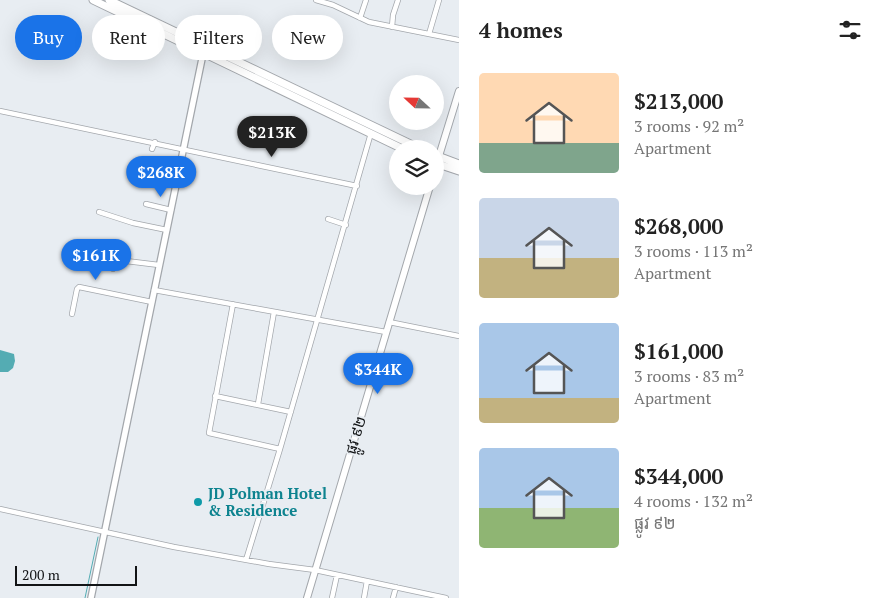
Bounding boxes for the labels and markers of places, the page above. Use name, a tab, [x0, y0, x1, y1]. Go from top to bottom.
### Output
pin: $213K	[237, 116, 307, 158]
pin: $268K	[126, 156, 196, 198]
pin: $161K	[61, 238, 131, 281]
pin: $344K	[343, 352, 413, 395]
place label: JD Polman Hotel & Residence	[208, 483, 327, 520]
marker: JD Polman Hotel & Residence	[192, 496, 204, 508]

